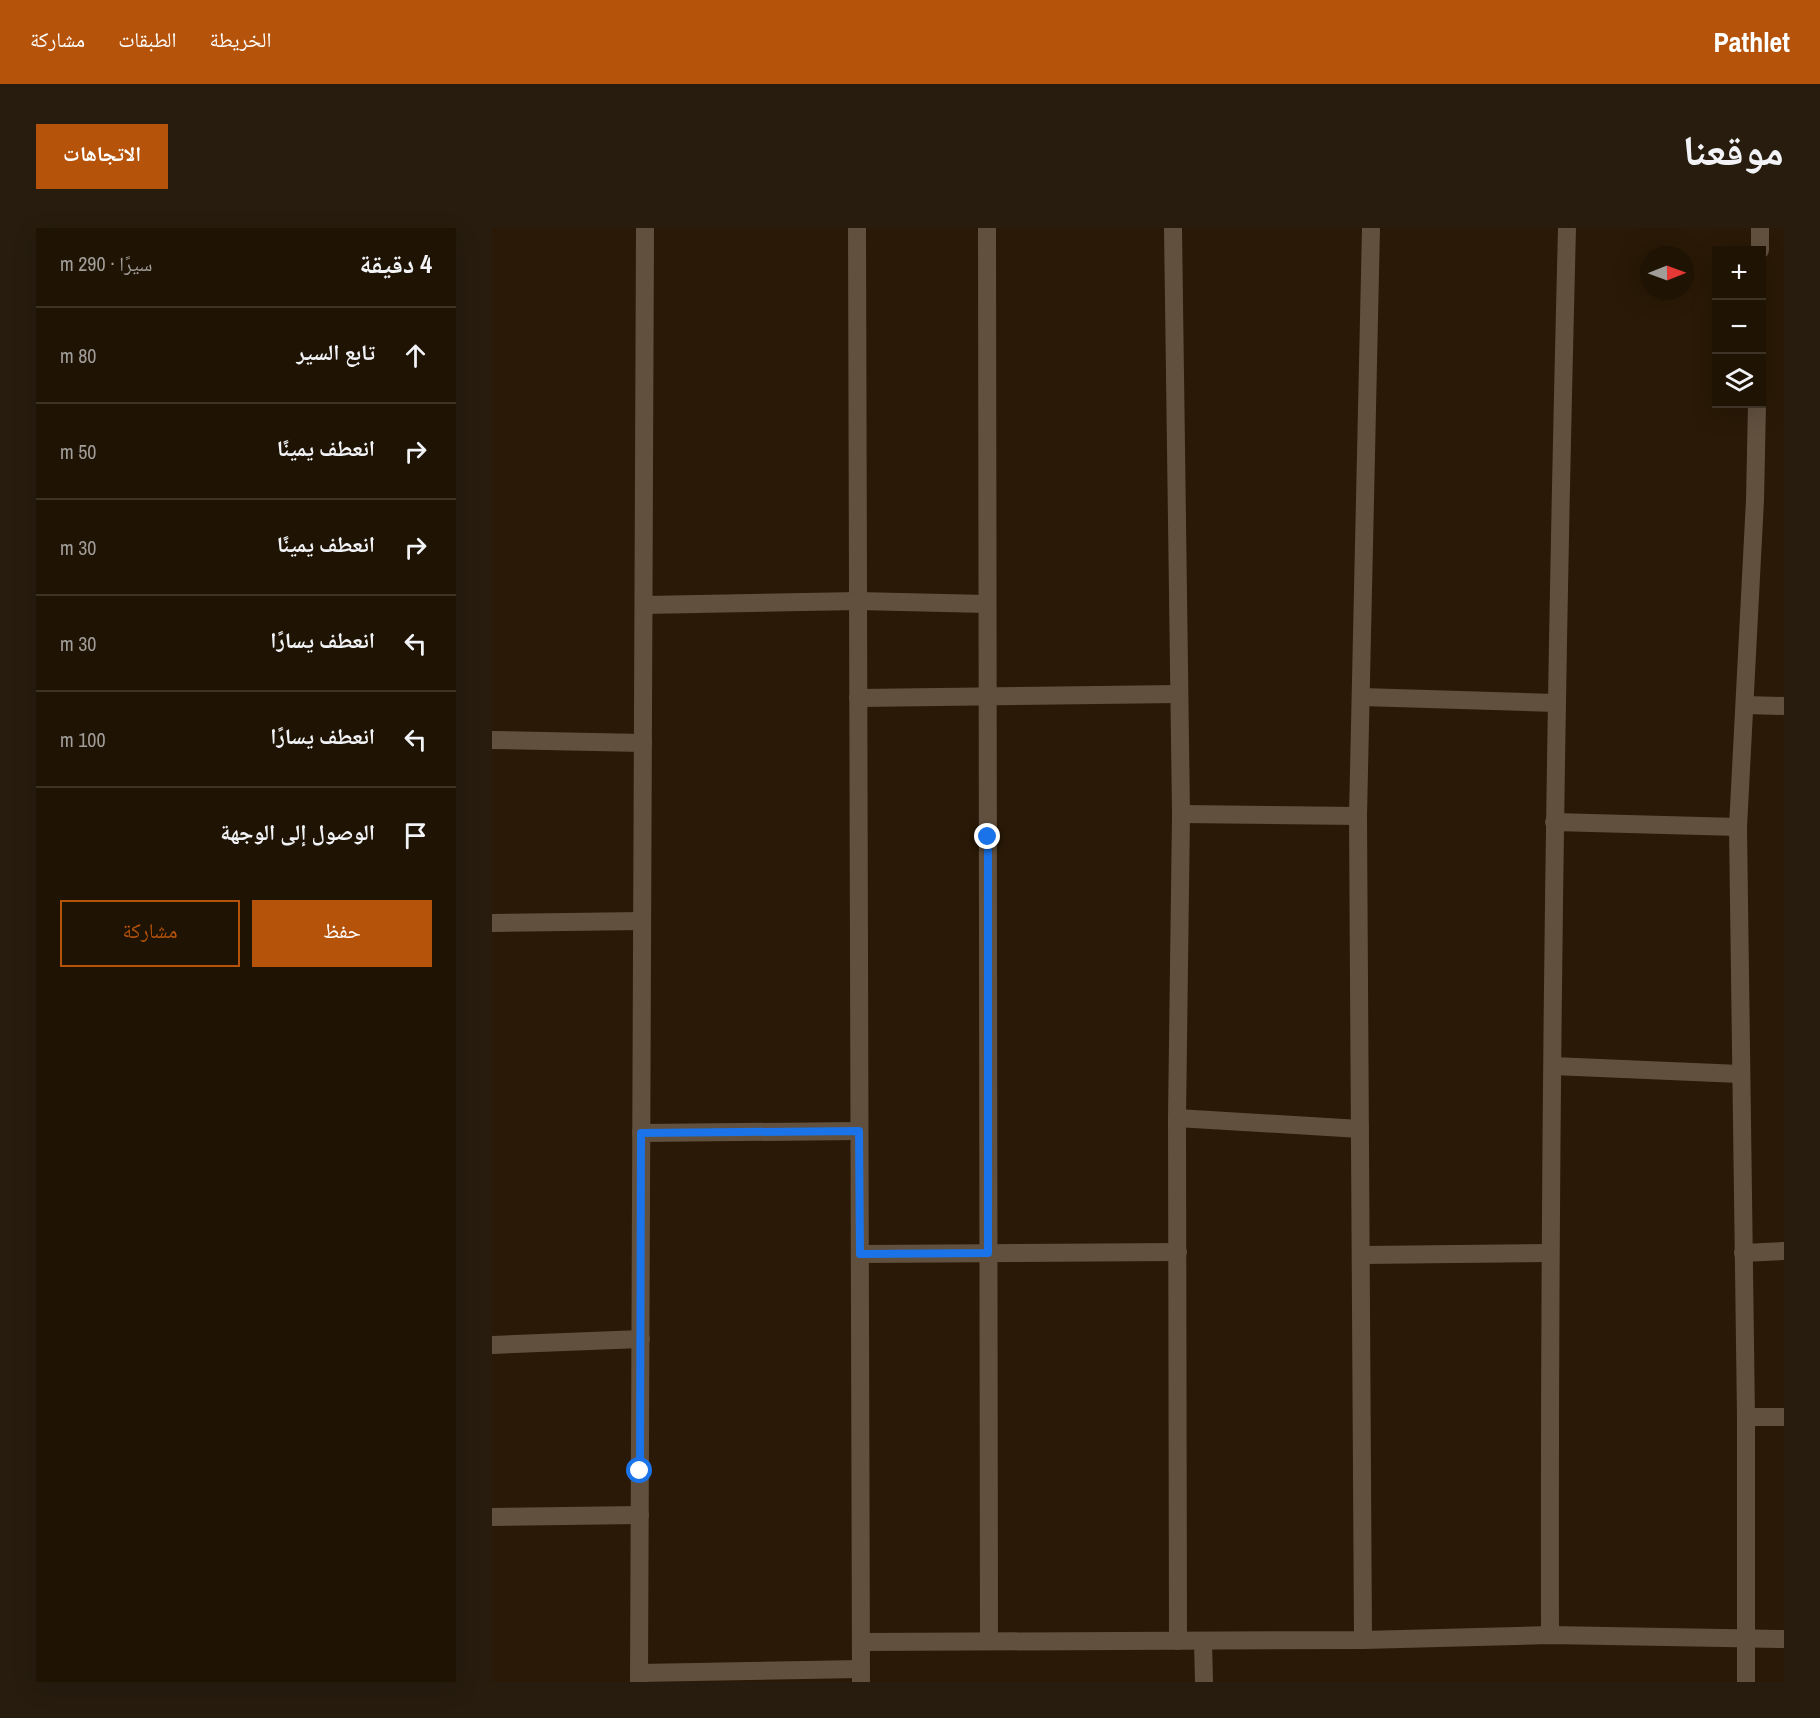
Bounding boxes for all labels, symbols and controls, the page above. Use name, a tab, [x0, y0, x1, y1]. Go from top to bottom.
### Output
text: Pathlet	[1713, 23, 1790, 61]
text: مشاركة	[30, 25, 85, 54]
text: الطبقات	[118, 25, 177, 54]
text: الخريطة	[210, 25, 271, 54]
text: موقعنا	[1683, 122, 1784, 178]
button: الاتجاهات	[36, 124, 168, 189]
text: 4 دقيقة	[360, 246, 432, 281]
north arrow	[1640, 246, 1694, 300]
map controls	[1712, 246, 1766, 408]
button: +	[1712, 246, 1766, 300]
text: سيرًا · 290 m	[60, 250, 153, 277]
button: −	[1712, 300, 1766, 354]
text: تابع السير	[297, 337, 375, 367]
icon: ahead	[399, 339, 432, 372]
text: 80 m	[60, 342, 96, 369]
button: layers	[1712, 354, 1766, 408]
text: انعطف يمينًا	[277, 433, 375, 463]
icon: right	[399, 435, 432, 468]
text: 50 m	[60, 438, 96, 465]
text: انعطف يمينًا	[277, 529, 375, 559]
icon: right	[399, 531, 432, 564]
text: 30 m	[60, 534, 96, 561]
text: انعطف يسارًا	[270, 625, 375, 655]
icon: left	[399, 627, 432, 660]
text: 30 m	[60, 630, 96, 657]
text: انعطف يسارًا	[270, 721, 375, 751]
icon: left	[399, 723, 432, 756]
text: 100 m	[60, 726, 106, 753]
text: الوصول إلى الوجهة	[220, 817, 375, 847]
icon: arrive	[399, 819, 432, 852]
route end	[974, 823, 1000, 849]
button: مشاركة	[60, 900, 240, 967]
button: حفظ	[252, 900, 432, 967]
route start	[626, 1457, 652, 1483]

